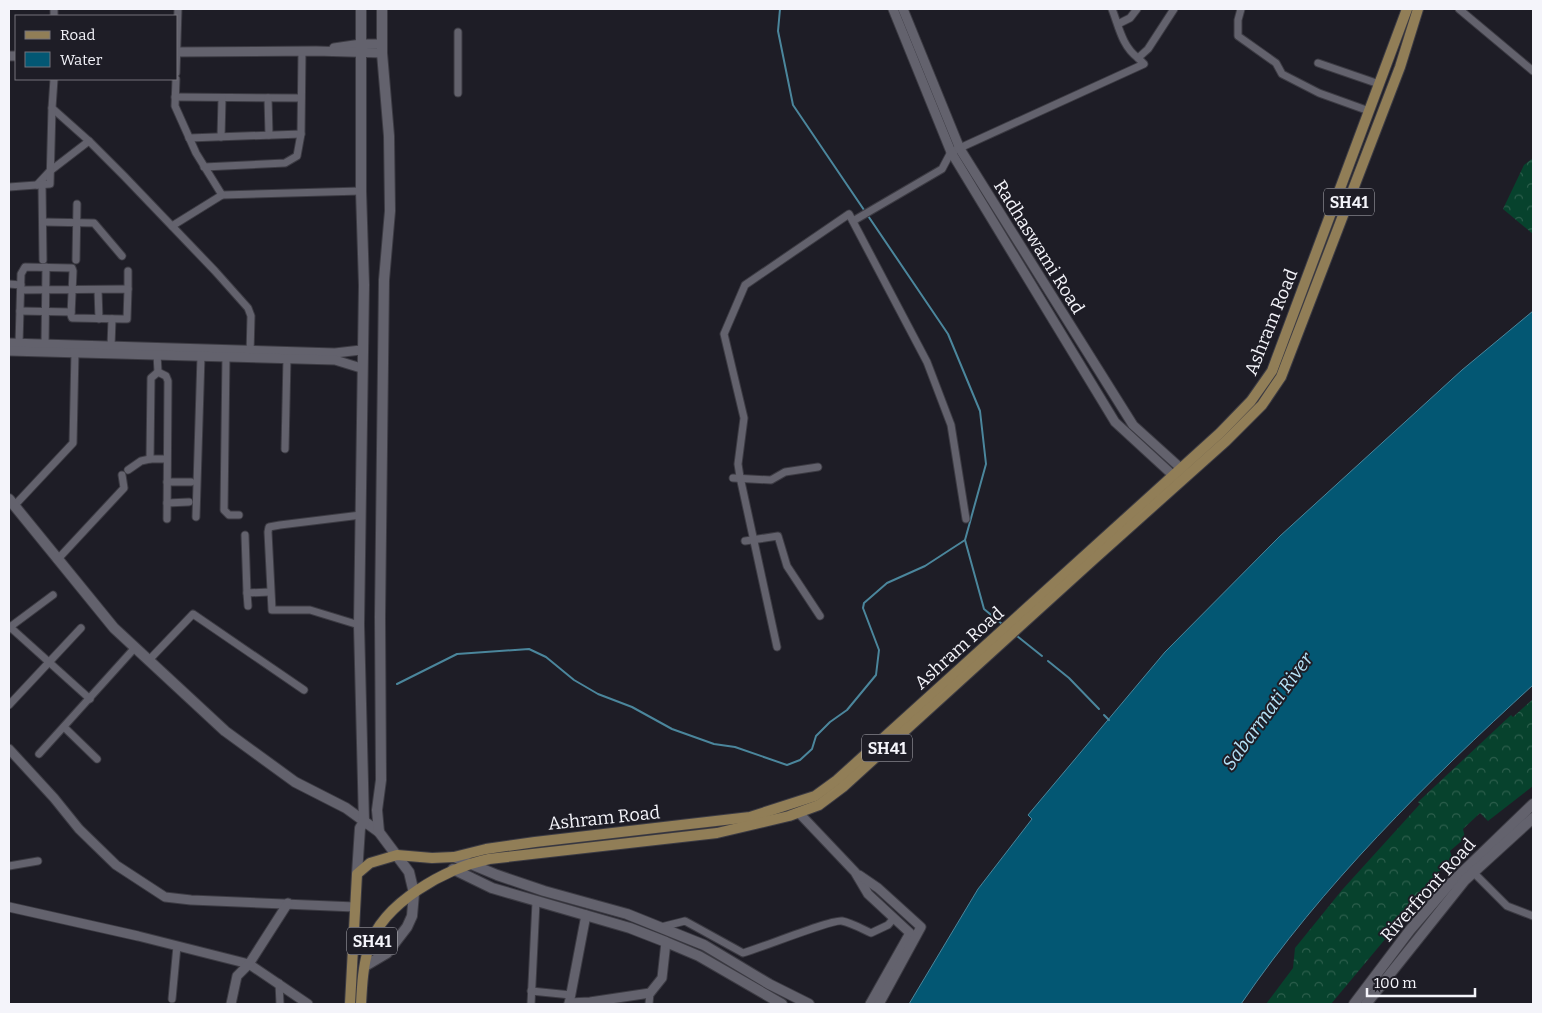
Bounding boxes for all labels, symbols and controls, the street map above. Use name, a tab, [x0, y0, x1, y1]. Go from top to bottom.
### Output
legend	[15, 15, 178, 80]
text: Road	[60, 26, 95, 44]
text: Water	[60, 51, 103, 69]
street label: Radhaswami Road	[989, 176, 1089, 318]
road number: SH41	[1324, 188, 1374, 216]
street label: Ashram Road	[1240, 265, 1302, 378]
street label: Ashram Road	[910, 602, 1008, 694]
water label: Sabarmati River	[1217, 647, 1318, 775]
road number: SH41	[862, 734, 912, 761]
street label: Ashram Road	[547, 801, 661, 835]
street label: Riverfront Road	[1376, 834, 1480, 946]
road number: SH41	[347, 928, 397, 954]
scale bar	[1367, 966, 1474, 998]
text: 100 m	[1374, 974, 1417, 992]

